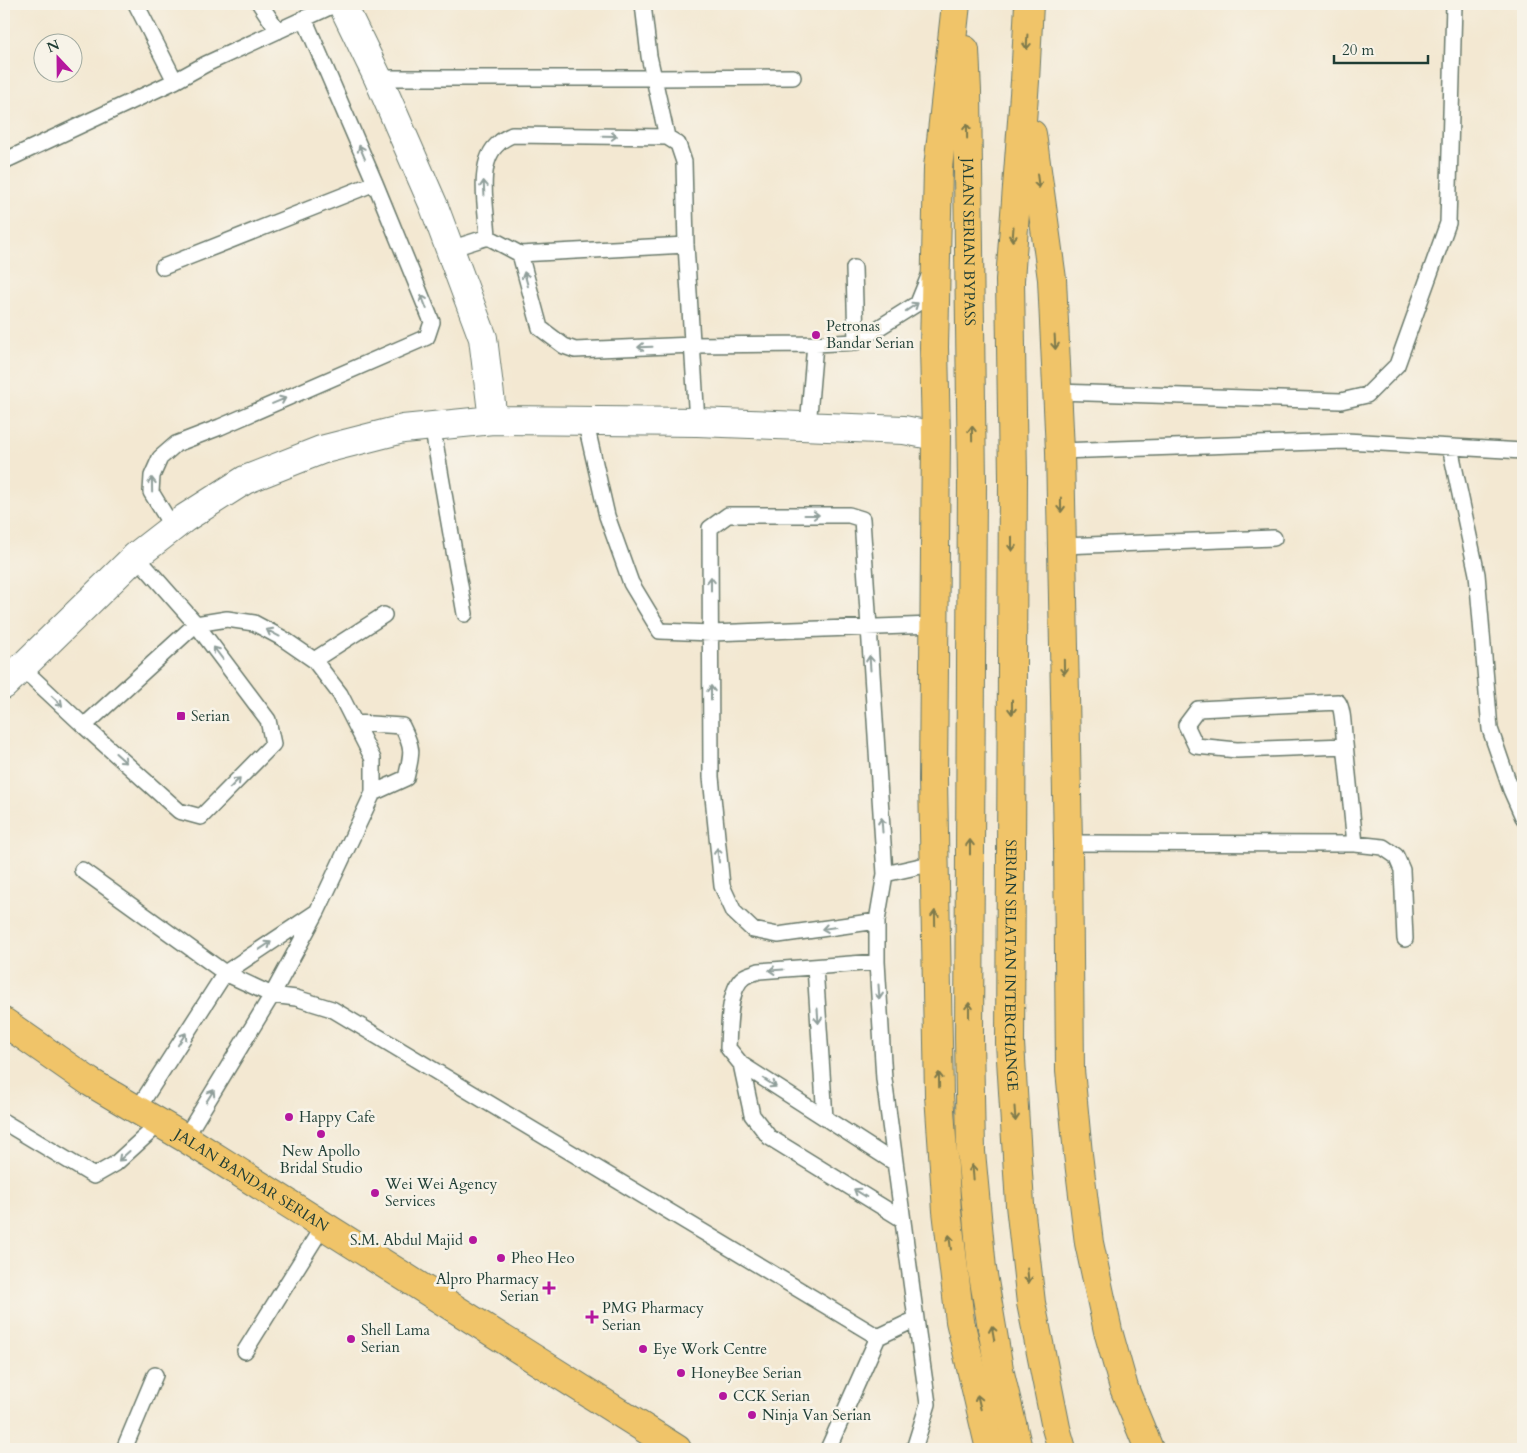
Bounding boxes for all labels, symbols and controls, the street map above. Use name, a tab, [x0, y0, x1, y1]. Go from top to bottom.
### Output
north arrow	[32, 32, 82, 82]
scale bar	[1334, 32, 1428, 64]
one-way arrow	[1022, 34, 1031, 50]
text: N	[44, 35, 63, 57]
text: 20 m	[1342, 40, 1374, 60]
one-way arrow	[962, 123, 972, 139]
one-way arrow	[602, 131, 618, 141]
one-way arrow	[356, 145, 366, 160]
street label: JALAN SERIAN BYPASS	[958, 156, 980, 326]
one-way arrow	[1034, 173, 1044, 189]
one-way arrow	[480, 180, 489, 196]
one-way arrow	[1008, 226, 1018, 242]
one-way arrow	[521, 271, 531, 287]
one-way arrow	[419, 295, 428, 310]
one-way arrow	[905, 302, 919, 312]
place label: Petronas Bandar Serian	[826, 316, 915, 353]
marker: Petronas Bandar Serian	[810, 329, 822, 341]
one-way arrow	[1050, 334, 1059, 350]
one-way arrow	[637, 343, 653, 352]
one-way arrow	[271, 396, 286, 406]
one-way arrow	[967, 425, 976, 441]
one-way arrow	[147, 478, 157, 494]
one-way arrow	[1056, 497, 1065, 513]
one-way arrow	[804, 510, 820, 520]
one-way arrow	[1008, 536, 1017, 552]
one-way arrow	[706, 576, 716, 592]
one-way arrow	[266, 628, 281, 638]
one-way arrow	[212, 647, 223, 660]
one-way arrow	[866, 655, 875, 671]
one-way arrow	[1059, 659, 1069, 675]
one-way arrow	[706, 685, 716, 702]
one-way arrow	[51, 695, 64, 707]
one-way arrow	[1007, 698, 1017, 715]
place label: Serian	[191, 706, 230, 726]
marker: Serian	[175, 710, 187, 722]
one-way arrow	[114, 752, 127, 764]
one-way arrow	[229, 776, 241, 789]
one-way arrow	[877, 817, 886, 833]
street label: SERIAN SELATAN INTERCHANGE	[1000, 839, 1023, 1092]
one-way arrow	[965, 840, 975, 856]
one-way arrow	[713, 847, 723, 863]
one-way arrow	[930, 910, 940, 926]
one-way arrow	[821, 923, 837, 933]
one-way arrow	[258, 941, 272, 951]
one-way arrow	[768, 965, 784, 975]
one-way arrow	[874, 983, 883, 999]
one-way arrow	[965, 1002, 974, 1018]
one-way arrow	[814, 1007, 823, 1023]
one-way arrow	[177, 1033, 187, 1047]
one-way arrow	[934, 1072, 944, 1088]
one-way arrow	[763, 1077, 777, 1088]
one-way arrow	[206, 1090, 216, 1104]
one-way arrow	[1010, 1106, 1019, 1122]
place label: Happy Cafe	[299, 1107, 375, 1127]
marker: Happy Cafe	[283, 1111, 295, 1123]
street label: JALAN BANDAR SERIAN	[169, 1123, 333, 1237]
marker: New Apollo Bridal Studio	[315, 1128, 327, 1140]
place label: New Apollo Bridal Studio	[280, 1141, 363, 1178]
one-way arrow	[117, 1150, 130, 1162]
one-way arrow	[968, 1164, 978, 1180]
place label: Wei Wei Agency Services	[384, 1174, 498, 1211]
marker: Wei Wei Agency Services	[369, 1187, 381, 1199]
one-way arrow	[854, 1188, 868, 1198]
place label: S.M. Abdul Majid	[350, 1230, 463, 1250]
marker: S.M. Abdul Majid	[467, 1234, 479, 1246]
one-way arrow	[945, 1234, 955, 1250]
place label: Pheo Heo	[511, 1248, 575, 1268]
marker: Pheo Heo	[495, 1252, 507, 1264]
one-way arrow	[1023, 1268, 1033, 1284]
place label: Alpro Pharmacy Serian	[436, 1269, 539, 1306]
marker: Alpro Pharmacy Serian	[543, 1282, 555, 1294]
place label: PMG Pharmacy Serian	[602, 1298, 704, 1335]
marker: PMG Pharmacy Serian	[586, 1311, 598, 1323]
place label: Shell Lama Serian	[361, 1320, 430, 1357]
one-way arrow	[988, 1326, 998, 1342]
marker: Shell Lama Serian	[345, 1333, 357, 1345]
place label: Eye Work Centre	[653, 1339, 767, 1359]
marker: Eye Work Centre	[637, 1343, 649, 1355]
place label: HoneyBee Serian	[691, 1363, 802, 1383]
marker: HoneyBee Serian	[675, 1367, 687, 1379]
place label: CCK Serian	[733, 1386, 811, 1406]
marker: CCK Serian	[717, 1390, 729, 1402]
one-way arrow	[974, 1394, 983, 1410]
place label: Ninja Van Serian	[762, 1405, 872, 1425]
marker: Ninja Van Serian	[746, 1409, 758, 1421]

